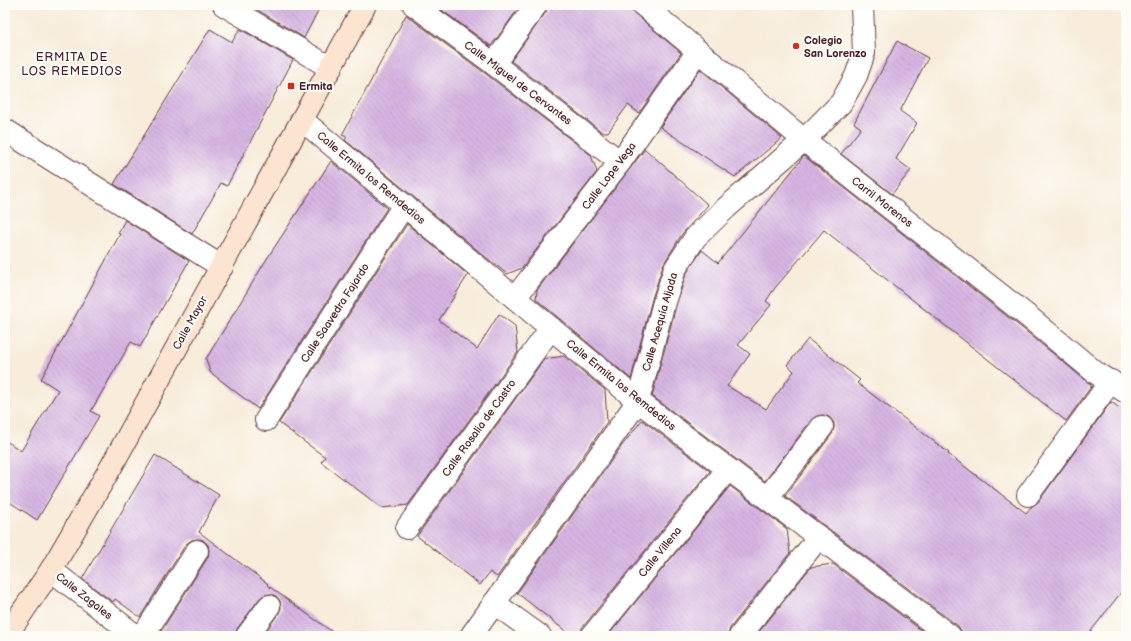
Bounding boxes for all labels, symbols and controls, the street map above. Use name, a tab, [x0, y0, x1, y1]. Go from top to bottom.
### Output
place label: Colegio San Lorenzo	[804, 34, 867, 60]
street label: Calle Miguel de Cervantes	[462, 38, 575, 128]
marker: Colegio San Lorenzo	[791, 41, 801, 51]
district label: ERMITA DE LOS REMEDIOS	[21, 50, 123, 79]
place label: Ermita	[299, 80, 332, 93]
marker: Ermita	[286, 81, 296, 91]
street label: Calle Ermita los Remdedios	[314, 129, 428, 227]
street label: Calle Lope Vega	[579, 140, 639, 212]
street label: Carril Morenos	[849, 174, 916, 230]
street label: Calle Saavedra Fajardo	[298, 261, 372, 365]
street label: Calle Acequía Aljada	[640, 271, 680, 373]
street label: Calle Mayor	[170, 293, 210, 352]
street label: Calle Ermita los Remdedios	[564, 337, 679, 434]
street label: Calle Rosalia de Castro	[439, 377, 519, 479]
street label: Calle Villena	[636, 524, 684, 580]
street label: Calle Zagales	[53, 570, 115, 622]

